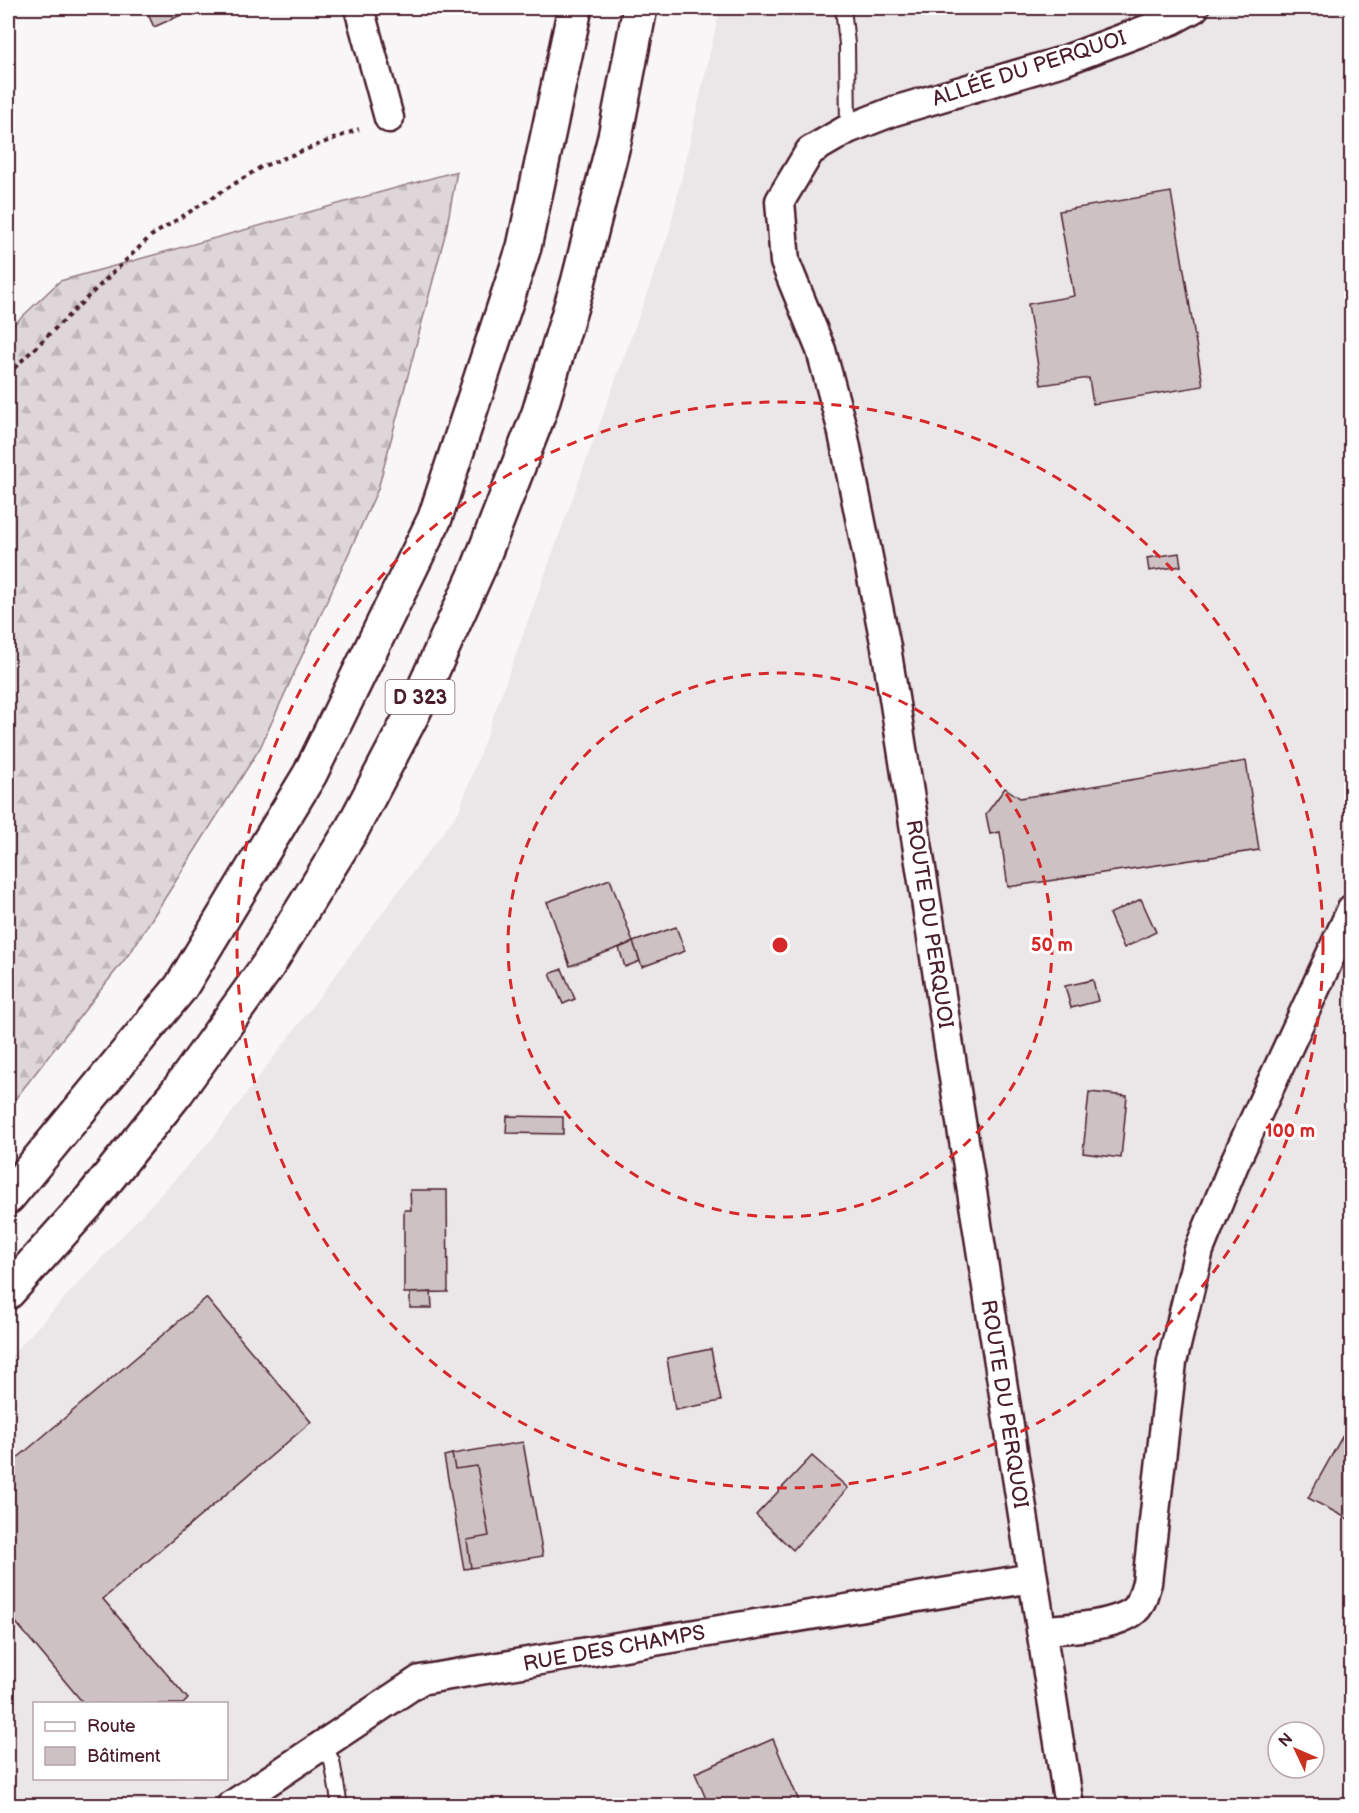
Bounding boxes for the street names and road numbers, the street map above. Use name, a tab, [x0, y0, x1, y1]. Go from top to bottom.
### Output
street label: ALLÉE DU PERQUOI	[929, 25, 1129, 112]
road number: D 323	[386, 680, 454, 714]
street label: ROUTE DU PERQUOI	[901, 818, 958, 1030]
street label: ROUTE DU PERQUOI	[976, 1298, 1033, 1510]
street label: RUE DES CHAMPS	[521, 1620, 707, 1677]

